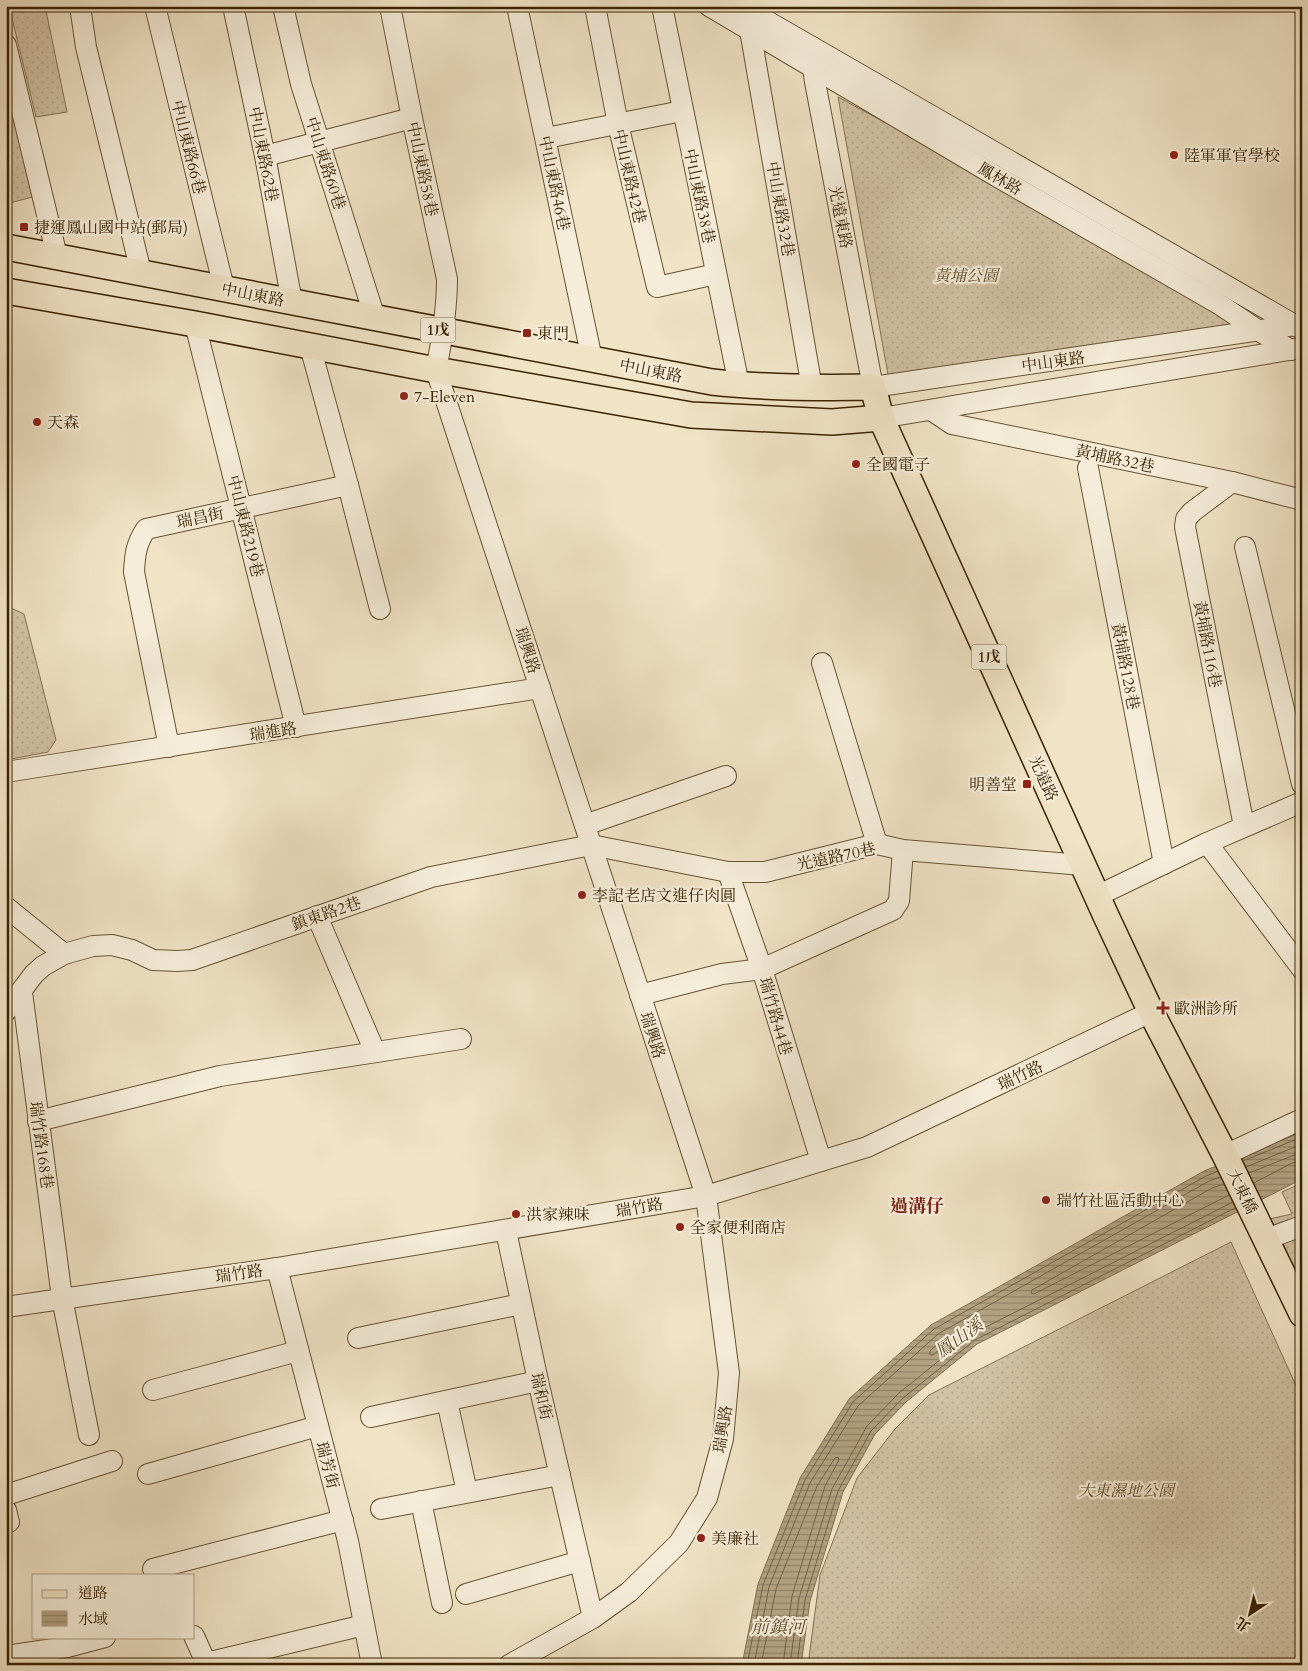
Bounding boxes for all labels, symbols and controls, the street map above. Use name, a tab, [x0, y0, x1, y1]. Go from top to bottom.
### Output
street label: 中山東路66巷	[166, 98, 210, 197]
street label: 中山東路62巷	[243, 105, 283, 204]
street label: 中山東路60巷	[300, 114, 350, 213]
street label: 中山東路58巷	[401, 120, 443, 219]
street label: 中山東路42巷	[607, 127, 651, 226]
street label: 中山東路46巷	[533, 134, 575, 233]
place label: 陸軍軍官學校	[1184, 145, 1280, 167]
street label: 中山東路38巷	[678, 147, 720, 246]
marker: 陸軍軍官學校	[1168, 149, 1180, 161]
street label: 鳳林路	[973, 157, 1026, 200]
street label: 中山東路32巷	[761, 160, 799, 259]
street label: 光遠東路	[823, 184, 857, 251]
place label: 捷運鳳山國中站(郵局)	[34, 217, 188, 239]
marker: 捷運鳳山國中站(郵局)	[18, 221, 30, 233]
park label: 黃埔公園	[934, 265, 1001, 287]
street label: 中山東路	[219, 278, 286, 312]
road number: 1戊	[420, 318, 456, 342]
place label: 東門	[537, 323, 569, 345]
marker: 東門	[521, 327, 533, 339]
street label: 中山東路	[1020, 347, 1086, 377]
street label: 中山東路	[617, 354, 684, 388]
place label: 7-Eleven	[414, 386, 475, 408]
marker: 7-Eleven	[398, 390, 410, 402]
place label: 天森	[47, 412, 79, 434]
marker: 天森	[31, 416, 43, 428]
street label: 黃埔路32巷	[1073, 440, 1156, 478]
place label: 全國電子	[866, 454, 930, 476]
marker: 全國電子	[850, 458, 862, 470]
street label: 中山東路219巷	[222, 473, 268, 580]
street label: 瑞昌街	[174, 502, 226, 534]
street label: 黃埔路116巷	[1188, 599, 1226, 690]
street label: 黃埔路128巷	[1106, 621, 1144, 712]
street label: 瑞興路	[509, 624, 545, 677]
road number: 1戊	[972, 644, 1006, 670]
street label: 瑞進路	[248, 717, 299, 747]
street label: 光遠路	[1023, 752, 1063, 805]
place label: 明善堂	[969, 774, 1017, 796]
marker: 明善堂	[1021, 778, 1033, 790]
street label: 光遠路70巷	[795, 838, 878, 876]
place label: 李記老店文進仔肉圓	[592, 885, 736, 907]
marker: 李記老店文進仔肉圓	[576, 889, 588, 901]
street label: 鎮東路2巷	[289, 892, 364, 936]
street label: 瑞竹路44巷	[753, 975, 797, 1058]
place label: 歐洲診所	[1174, 998, 1238, 1020]
marker: 歐洲診所	[1156, 1001, 1170, 1015]
street label: 瑞興路	[634, 1009, 670, 1062]
street label: 瑞竹路	[994, 1056, 1047, 1096]
street label: 瑞竹路168巷	[24, 1100, 58, 1191]
street label: 大東橋	[1222, 1165, 1263, 1218]
place label: 瑞竹社區活動中心	[1056, 1190, 1184, 1212]
street label: 瑞竹路	[614, 1193, 665, 1223]
district label: 過溝仔	[890, 1194, 944, 1219]
marker: 瑞竹社區活動中心	[1040, 1194, 1052, 1206]
place label: 洪家辣味	[526, 1204, 590, 1226]
marker: 洪家辣味	[510, 1208, 522, 1220]
place label: 全家便利商店	[690, 1217, 786, 1239]
marker: 全家便利商店	[674, 1221, 686, 1233]
street label: 瑞竹路	[214, 1260, 264, 1288]
water label: 鳳山溪	[930, 1311, 990, 1364]
street label: 瑞和街	[525, 1370, 557, 1422]
street label: 瑞興路	[708, 1404, 738, 1455]
street label: 瑞芳街	[310, 1439, 344, 1491]
park label: 大東濕地公園	[1078, 1480, 1177, 1502]
place label: 美廉社	[711, 1528, 759, 1550]
marker: 美廉社	[695, 1532, 707, 1544]
legend	[32, 1574, 195, 1638]
text: 道路	[78, 1583, 108, 1603]
north arrow	[1226, 1588, 1276, 1638]
text: 水域	[78, 1609, 108, 1629]
text: 北	[1232, 1612, 1254, 1636]
water label: 前鎮河	[751, 1615, 808, 1640]

